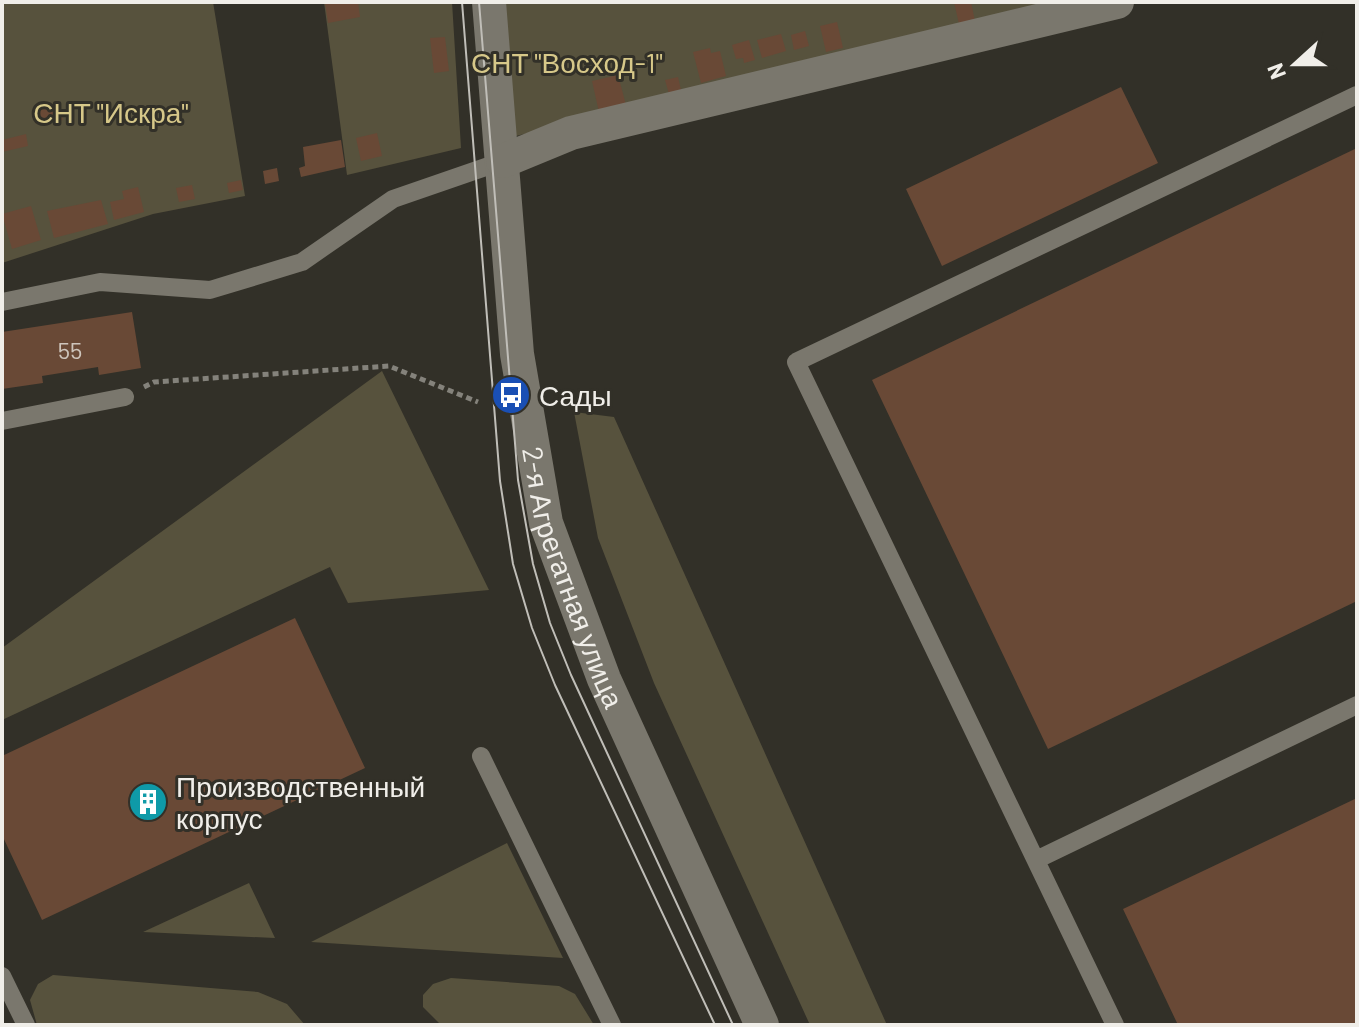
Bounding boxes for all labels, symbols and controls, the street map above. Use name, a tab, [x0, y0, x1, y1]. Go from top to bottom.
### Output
north arrow	[1255, 24, 1335, 104]
park label: СНТ "Восход-1"	[471, 45, 663, 79]
text: N	[1261, 60, 1290, 83]
park label: СНТ "Искра"	[33, 95, 189, 129]
house number: 55	[58, 335, 82, 364]
bus stop icon: Сады	[490, 374, 532, 416]
place label: Сады	[539, 378, 612, 412]
street label: 2-я Агрегатная улица	[516, 444, 632, 713]
place label: Производственный корпус	[176, 769, 425, 835]
building icon: Производственный корпус	[127, 781, 169, 823]

